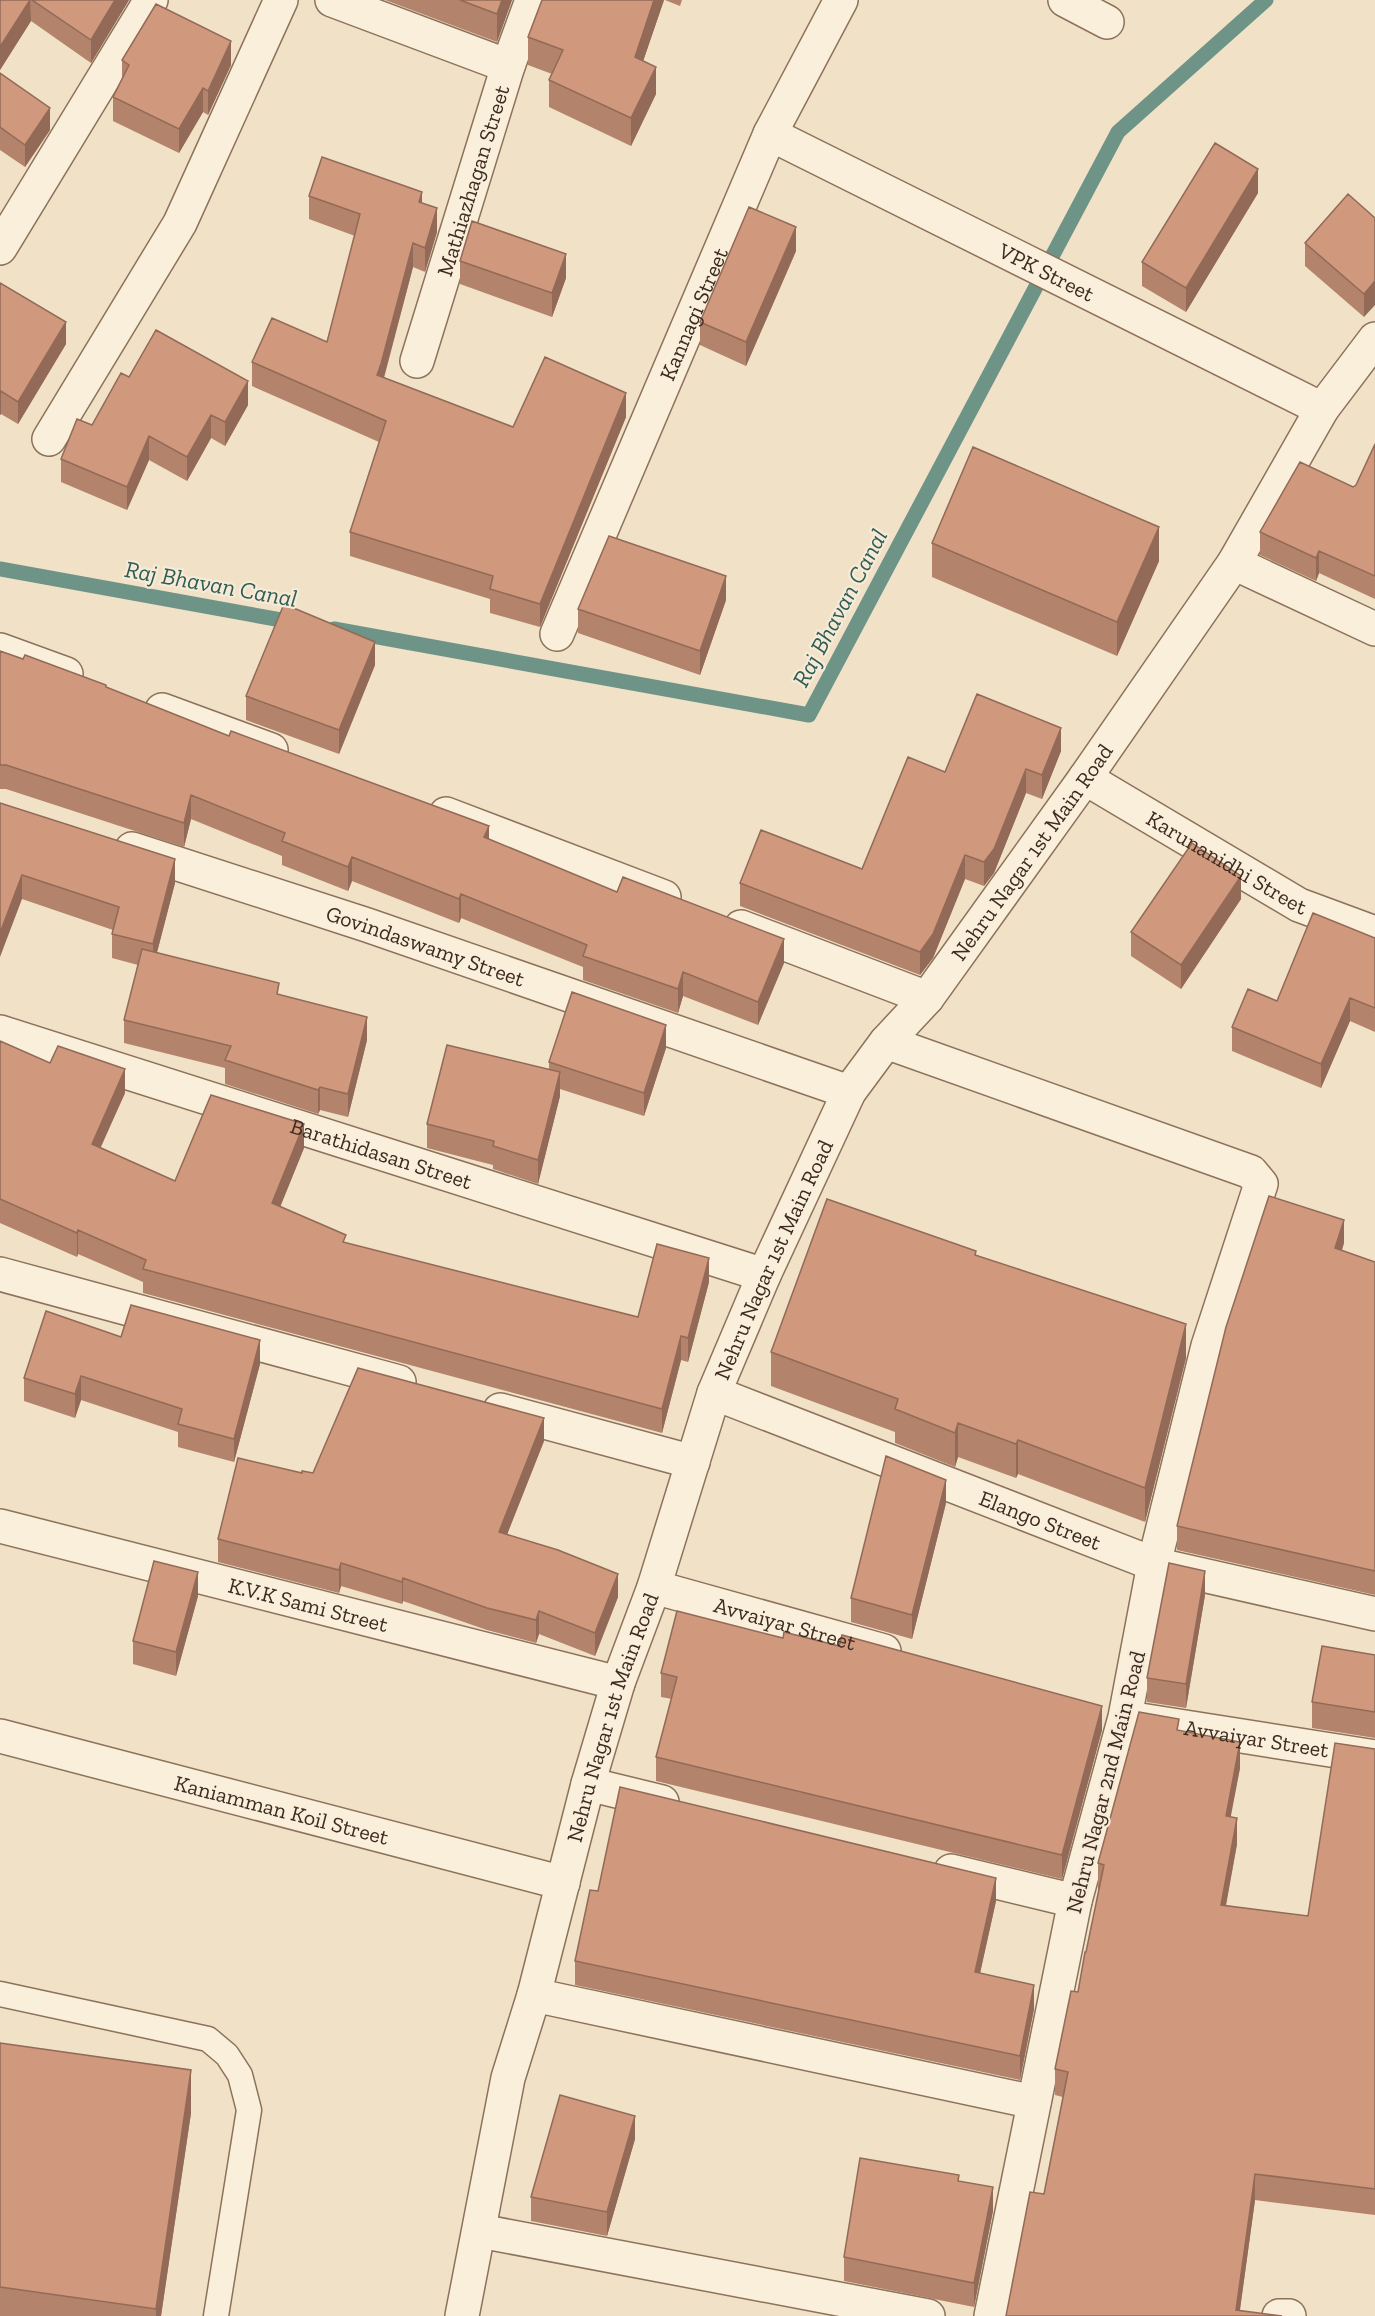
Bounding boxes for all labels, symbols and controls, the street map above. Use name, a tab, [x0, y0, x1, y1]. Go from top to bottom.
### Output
street label: Mathiazhagan Street	[431, 81, 516, 279]
street label: VPK Street	[993, 237, 1099, 308]
street label: Kannagi Street	[654, 243, 734, 385]
water label: Raj Bhavan Canal	[786, 524, 893, 692]
water label: Raj Bhavan Canal	[123, 554, 299, 613]
street label: Nehru Nagar 1st Main Road	[945, 739, 1119, 966]
street label: Karunanidhi Street	[1141, 805, 1311, 921]
street label: Govindaswamy Street	[323, 900, 529, 993]
street label: Barathidasan Street	[287, 1112, 476, 1195]
street label: Nehru Nagar 1st Main Road	[708, 1135, 839, 1384]
street label: Elango Street	[975, 1484, 1106, 1556]
street label: K.V.K Sami Street	[225, 1572, 392, 1638]
street label: Nehru Nagar 1st Main Road	[561, 1589, 665, 1845]
street label: Avvaiyar Street	[711, 1591, 860, 1657]
street label: Nehru Nagar 2nd Main Road	[1060, 1648, 1151, 1916]
street label: Avvaiyar Street	[1182, 1714, 1331, 1764]
street label: Kaniamman Koil Street	[171, 1769, 392, 1851]

